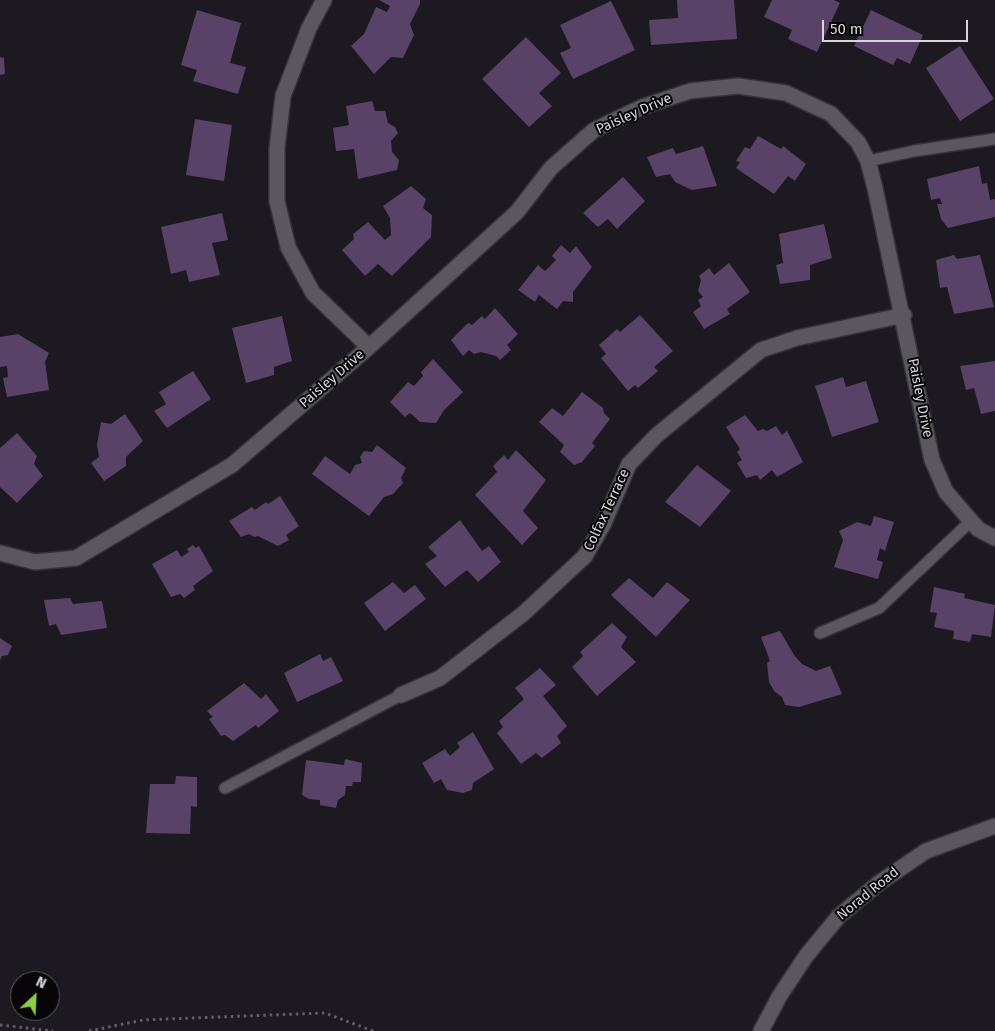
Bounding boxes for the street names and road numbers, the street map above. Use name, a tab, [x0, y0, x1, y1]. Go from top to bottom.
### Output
street label: Paisley Drive	[594, 90, 674, 138]
street label: Paisley Drive	[296, 346, 368, 412]
street label: Paisley Drive	[904, 357, 936, 439]
street label: Colfax Terrace	[581, 466, 633, 554]
street label: Norad Road	[834, 864, 902, 924]

